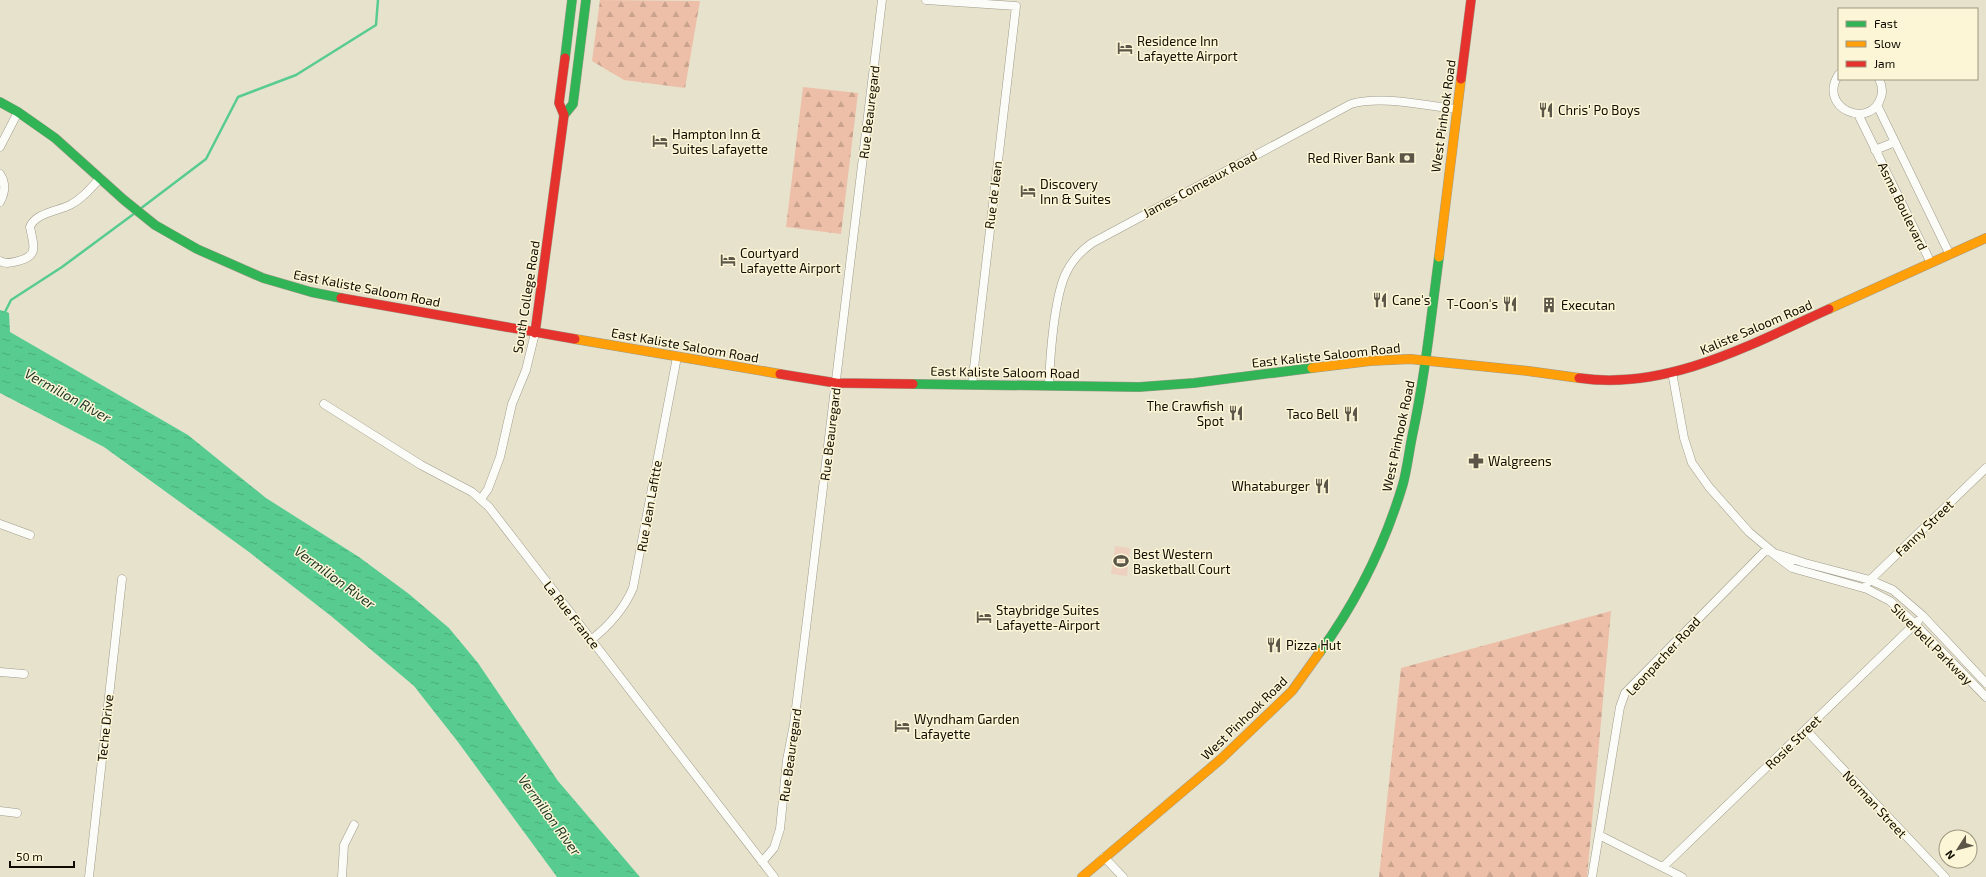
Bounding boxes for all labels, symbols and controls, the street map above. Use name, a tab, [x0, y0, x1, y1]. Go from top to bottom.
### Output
legend	[1838, 8, 1978, 80]
text: Fast	[1874, 16, 1898, 30]
place label: Residence Inn Lafayette Airport	[1137, 33, 1238, 64]
text: Slow	[1874, 36, 1901, 50]
hotel icon: Residence Inn Lafayette Airport	[1116, 39, 1134, 57]
text: Jam	[1874, 56, 1895, 70]
street label: West Pinhook Road	[1427, 59, 1459, 173]
street label: Rue Beauregard	[855, 64, 883, 160]
restaurant icon: Chris' Po Boys	[1537, 101, 1555, 119]
place label: Chris' Po Boys	[1558, 102, 1640, 118]
place label: Hampton Inn & Suites Lafayette	[672, 126, 768, 157]
hotel icon: Hampton Inn & Suites Lafayette	[651, 132, 669, 150]
street label: James Comeaux Road	[1140, 147, 1260, 221]
bank icon: Red River Bank	[1398, 149, 1416, 167]
place label: Red River Bank	[1307, 150, 1395, 166]
street label: Asma Boulevard	[1875, 159, 1931, 253]
street label: Rue de Jean	[981, 160, 1005, 230]
place label: Discovery Inn & Suites	[1040, 176, 1111, 207]
hotel icon: Discovery Inn & Suites	[1019, 182, 1037, 200]
street label: South College Road	[509, 239, 543, 355]
place label: Courtyard Lafayette Airport	[740, 245, 841, 276]
hotel icon: Courtyard Lafayette Airport	[719, 251, 737, 269]
street label: East Kaliste Saloom Road	[292, 266, 442, 310]
restaurant icon: Cane's	[1371, 291, 1389, 309]
place label: Cane's	[1392, 292, 1430, 308]
restaurant icon: T-Coon's	[1501, 295, 1519, 313]
place label: T-Coon's	[1446, 296, 1498, 312]
building icon: Executan	[1540, 296, 1558, 314]
street label: Kaliste Saloom Road	[1697, 296, 1815, 358]
place label: Executan	[1561, 297, 1615, 313]
street label: East Kaliste Saloom Road	[610, 324, 760, 366]
street label: East Kaliste Saloom Road	[1251, 339, 1401, 371]
street label: East Kaliste Saloom Road	[930, 363, 1080, 381]
water label: Vermilion River	[22, 364, 114, 426]
street label: West Pinhook Road	[1378, 379, 1418, 493]
street label: Rue Beauregard	[816, 386, 844, 482]
place label: The Crawfish Spot	[1147, 398, 1224, 429]
restaurant icon: The Crawfish Spot	[1227, 404, 1245, 422]
restaurant icon: Taco Bell	[1342, 405, 1360, 423]
place label: Taco Bell	[1286, 406, 1339, 422]
pharmacy icon: Walgreens	[1467, 452, 1485, 470]
place label: Walgreens	[1488, 453, 1552, 469]
street label: Rue Jean Lafitte	[633, 459, 665, 553]
restaurant icon: Whataburger	[1313, 477, 1331, 495]
place label: Whataburger	[1232, 478, 1310, 494]
street label: Fanny Street	[1892, 496, 1956, 560]
water label: Vermilion River	[291, 542, 379, 612]
place label: Best Western Basketball Court	[1133, 546, 1230, 577]
sports icon: Best Western Basketball Court	[1112, 552, 1130, 570]
street label: La Rue France	[540, 578, 604, 652]
street label: Silverbell Parkway	[1888, 600, 1976, 688]
place label: Staybridge Suites Lafayette-Airport	[996, 602, 1100, 633]
hotel icon: Staybridge Suites Lafayette-Airport	[975, 608, 993, 626]
street label: Leonpacher Road	[1622, 613, 1704, 699]
restaurant icon: Pizza Hut	[1265, 636, 1283, 654]
place label: Pizza Hut	[1286, 637, 1341, 653]
street label: West Pinhook Road	[1198, 673, 1290, 763]
street label: Teche Drive	[94, 693, 116, 763]
street label: Rue Beauregard	[776, 707, 804, 803]
place label: Wyndham Garden Lafayette	[914, 711, 1020, 742]
street label: Rosie Street	[1762, 711, 1824, 772]
hotel icon: Wyndham Garden Lafayette	[893, 717, 911, 735]
street label: Norman Street	[1840, 767, 1911, 841]
water label: Vermilion River	[515, 771, 585, 859]
north arrow	[1938, 829, 1978, 869]
scale bar	[10, 843, 74, 869]
text: N	[1942, 848, 1957, 862]
text: 50 m	[16, 849, 43, 863]

